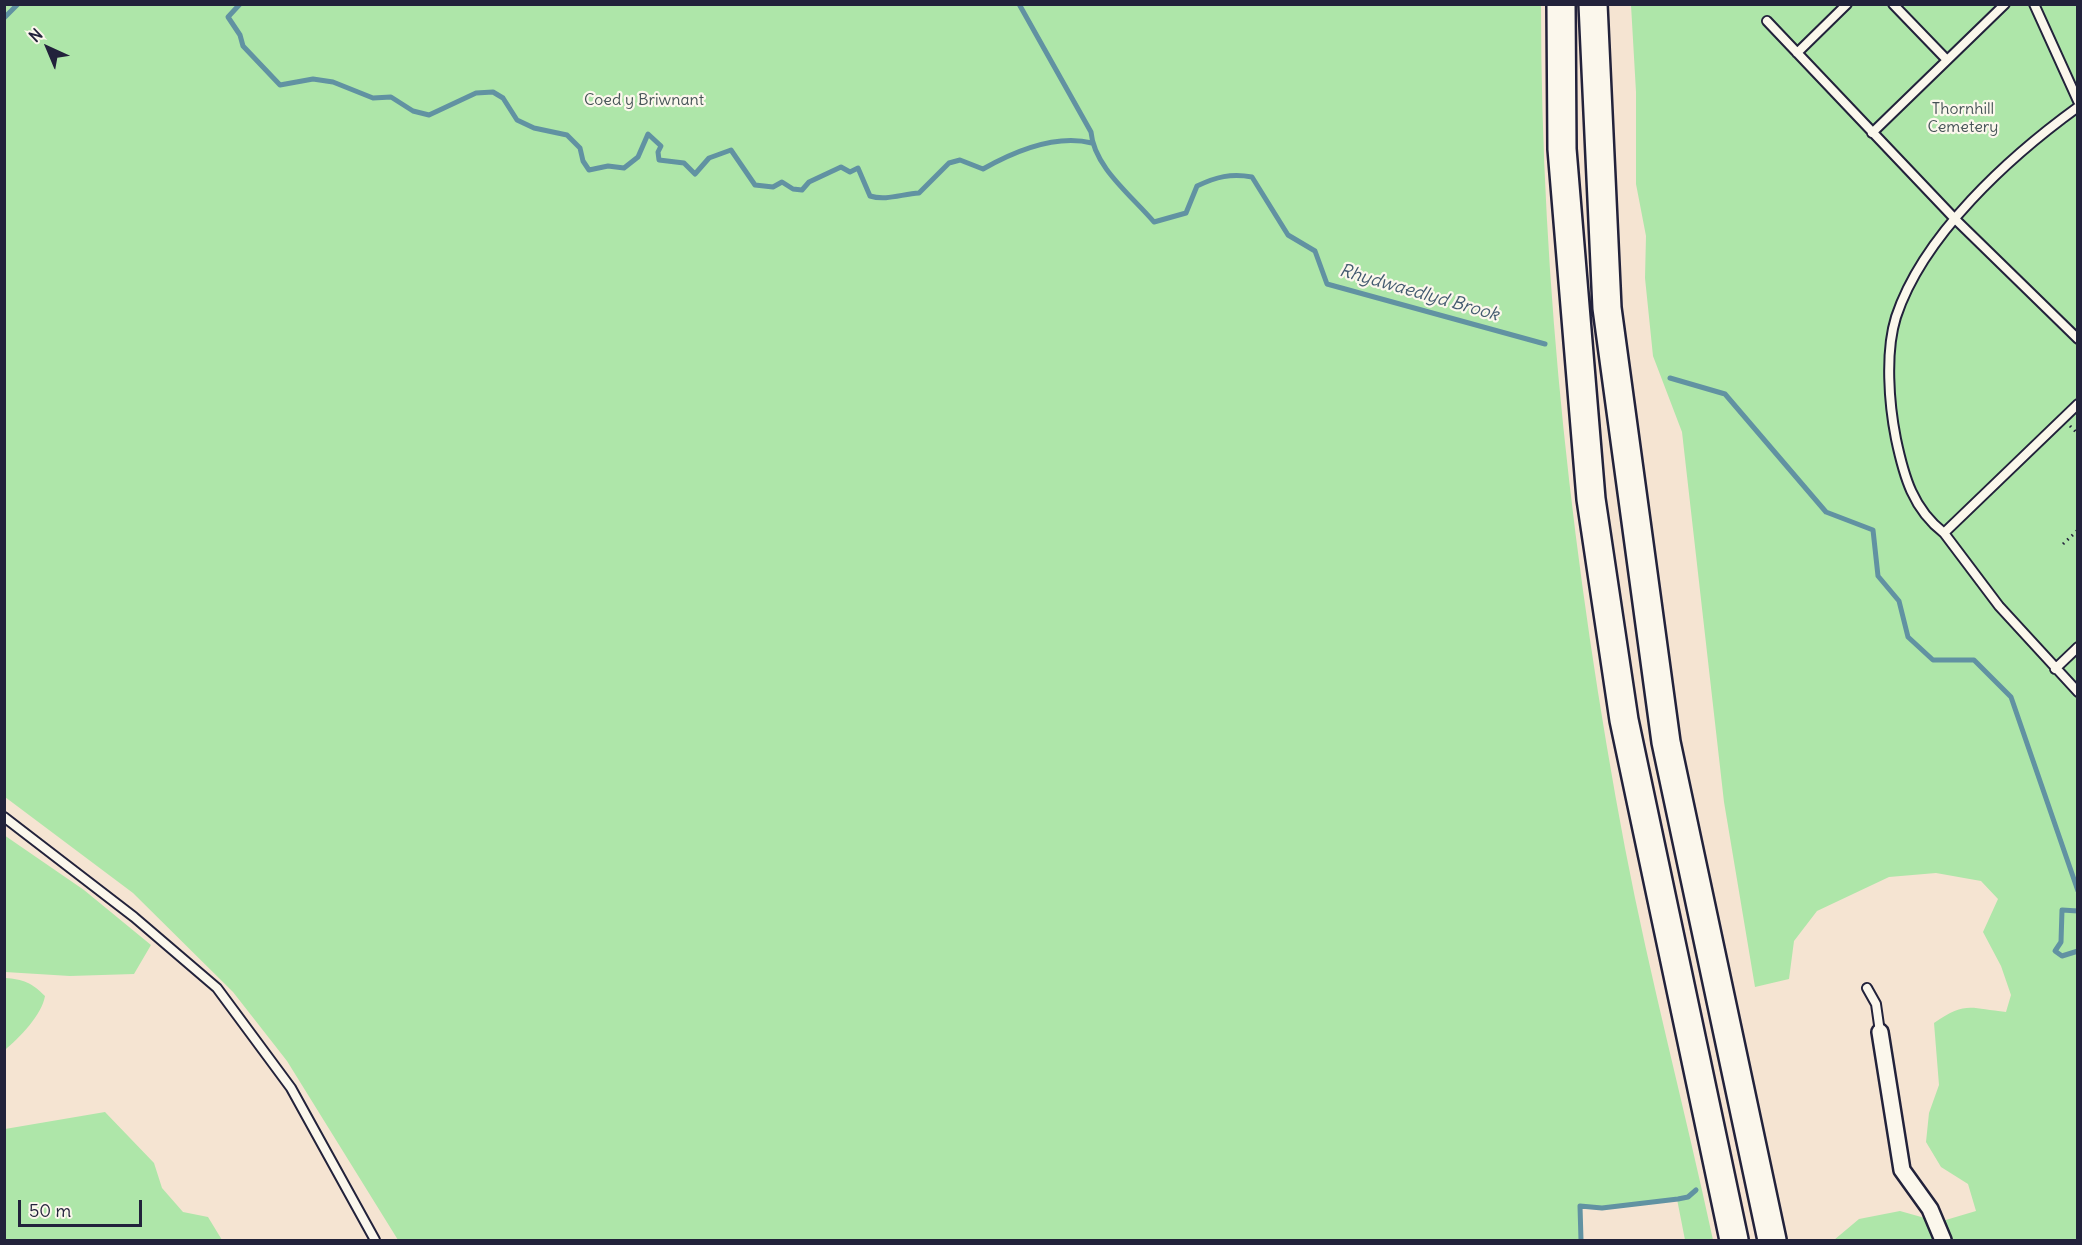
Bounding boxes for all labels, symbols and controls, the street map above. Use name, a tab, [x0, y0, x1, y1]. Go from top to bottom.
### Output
north arrow	[18, 18, 78, 78]
text: N	[25, 24, 46, 46]
park label: Coed y Briwnant	[584, 90, 704, 110]
park label: Thornhill Cemetery	[1928, 99, 1998, 137]
water label: Rhydwaedlyd Brook	[1337, 260, 1501, 326]
scale bar	[21, 1188, 146, 1226]
text: 50 m	[29, 1199, 71, 1222]

